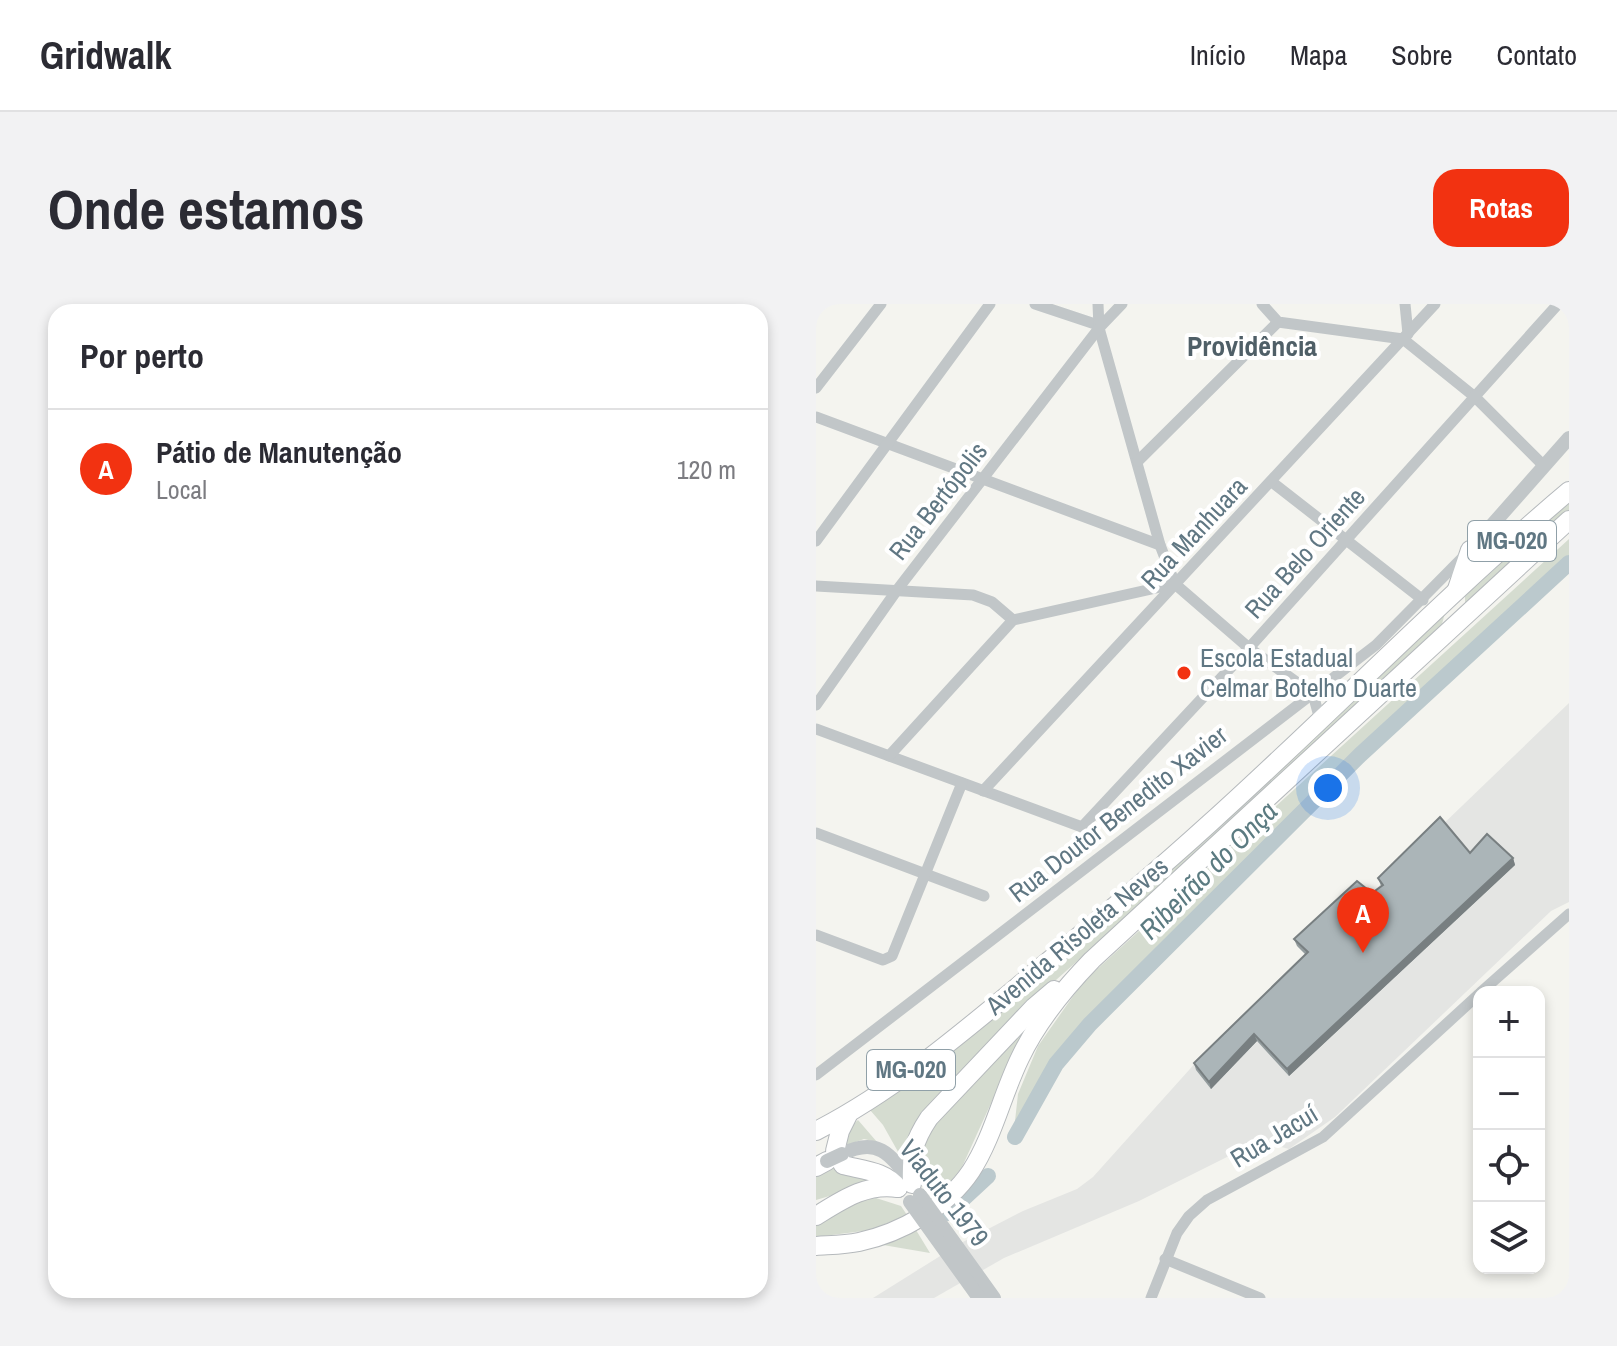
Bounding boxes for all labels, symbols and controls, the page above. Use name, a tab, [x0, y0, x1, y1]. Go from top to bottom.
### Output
text: Gridwalk	[40, 30, 172, 81]
text: Início	[1190, 36, 1246, 74]
text: Mapa	[1290, 36, 1347, 74]
text: Sobre	[1391, 36, 1453, 74]
text: Contato	[1497, 36, 1577, 74]
button: Rotas	[1433, 169, 1569, 247]
text: Onde estamos	[48, 171, 364, 246]
district label: Providência	[1187, 327, 1317, 365]
text: Por perto	[80, 333, 204, 379]
text: Pátio de Manutenção	[156, 432, 402, 472]
street label: Rua Bertópolis	[880, 434, 995, 567]
text: A	[98, 452, 114, 487]
text: 120 m	[677, 452, 736, 487]
street label: Rua Manhuara	[1133, 469, 1255, 596]
text: Local	[156, 472, 207, 507]
street label: Rua Belo Oriente	[1237, 480, 1373, 626]
road number: MG-020	[1468, 521, 1556, 561]
place label: Escola Estadual Celmar Botelho Duarte	[1200, 640, 1417, 705]
marker: Escola Estadual Celmar Botelho Duarte	[1175, 664, 1193, 682]
street label: Rua Doutor Benedito Xavier	[1001, 717, 1234, 910]
your location	[1308, 768, 1348, 808]
water label: Ribeirão do Onça	[1130, 792, 1286, 948]
street label: Avenida Risoleta Neves	[977, 849, 1175, 1023]
pin: A	[1337, 887, 1389, 953]
map controls	[1473, 986, 1545, 1274]
button: +	[1473, 986, 1545, 1058]
road number: MG-020	[867, 1050, 955, 1090]
button: −	[1473, 1058, 1545, 1130]
street label: Rua Jacuí	[1224, 1095, 1325, 1175]
button: locate	[1473, 1130, 1545, 1202]
street label: Viaduto 1979	[892, 1132, 997, 1253]
button: layers	[1473, 1202, 1545, 1274]

